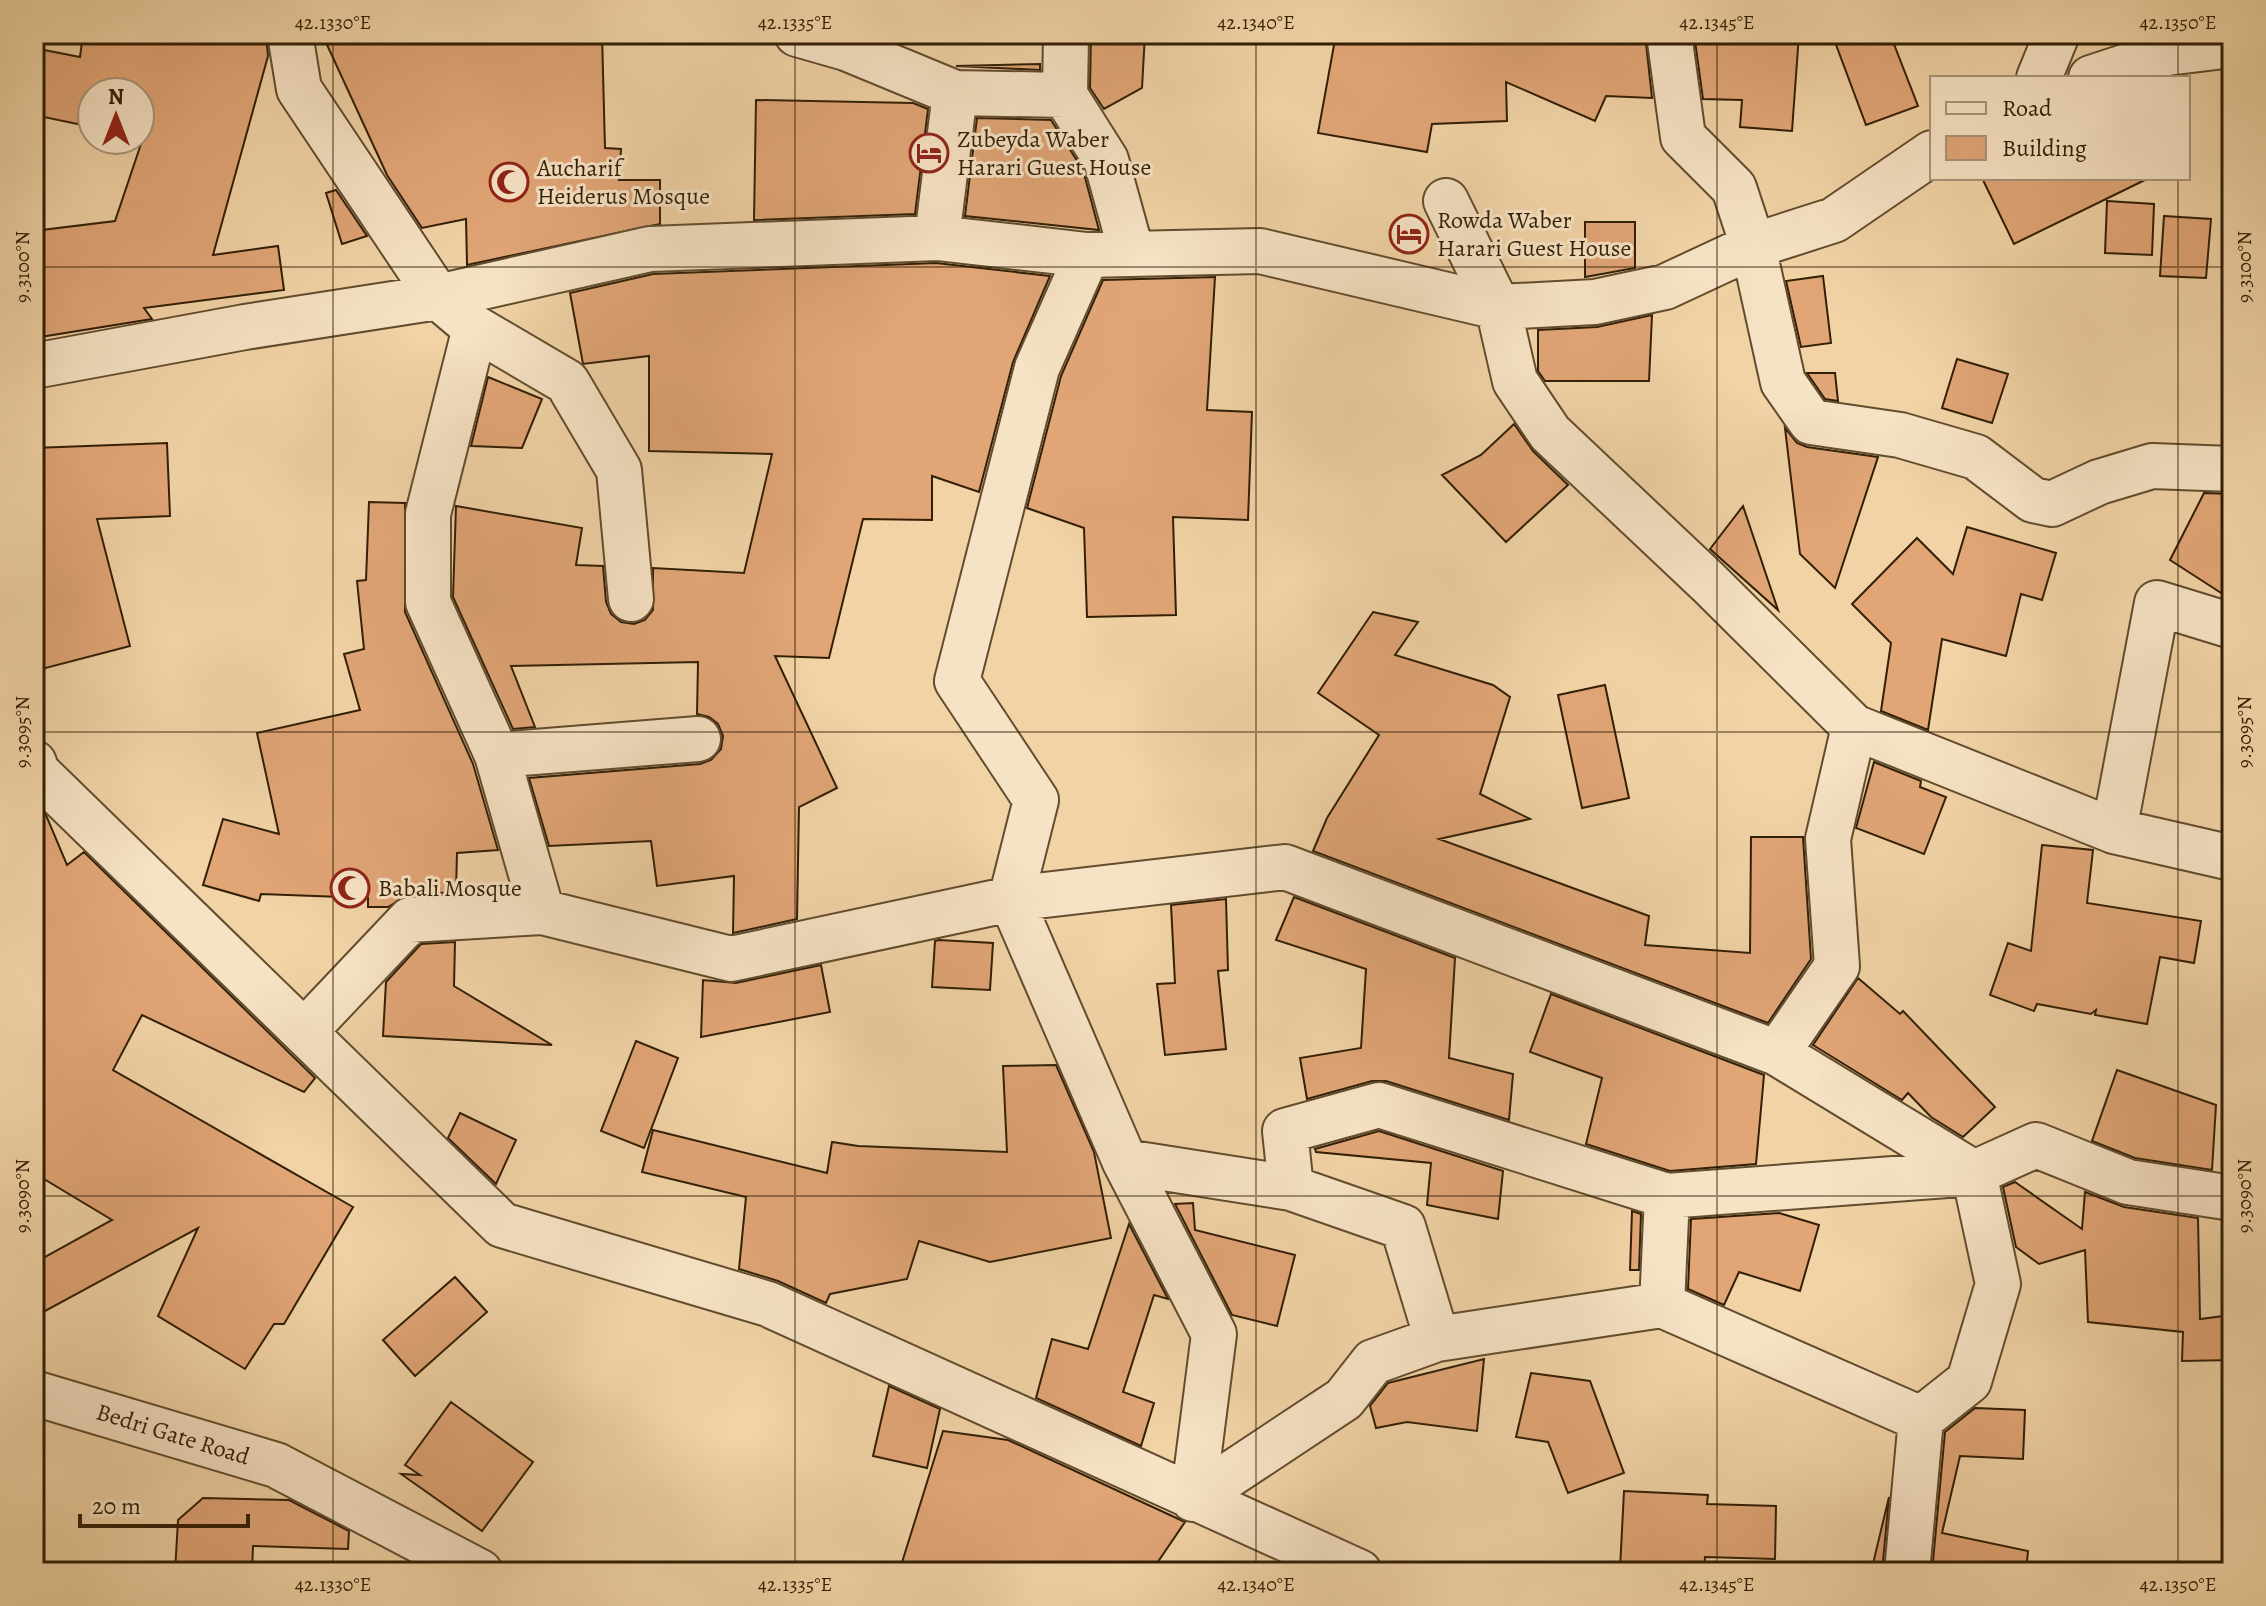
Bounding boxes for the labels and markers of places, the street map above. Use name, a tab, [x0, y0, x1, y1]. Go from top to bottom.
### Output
place label: Zubeyda Waber Harari Guest House	[957, 123, 1151, 183]
hotel icon: Zubeyda Waber Harari Guest House	[908, 132, 950, 174]
place label: Aucharif Heiderus Mosque	[536, 152, 710, 212]
mosque icon: Aucharif Heiderus Mosque	[488, 161, 530, 203]
place label: Rowda Waber Harari Guest House	[1437, 204, 1631, 264]
hotel icon: Rowda Waber Harari Guest House	[1388, 213, 1430, 255]
mosque icon: Babali Mosque	[329, 867, 371, 909]
place label: Babali Mosque	[378, 872, 522, 904]

